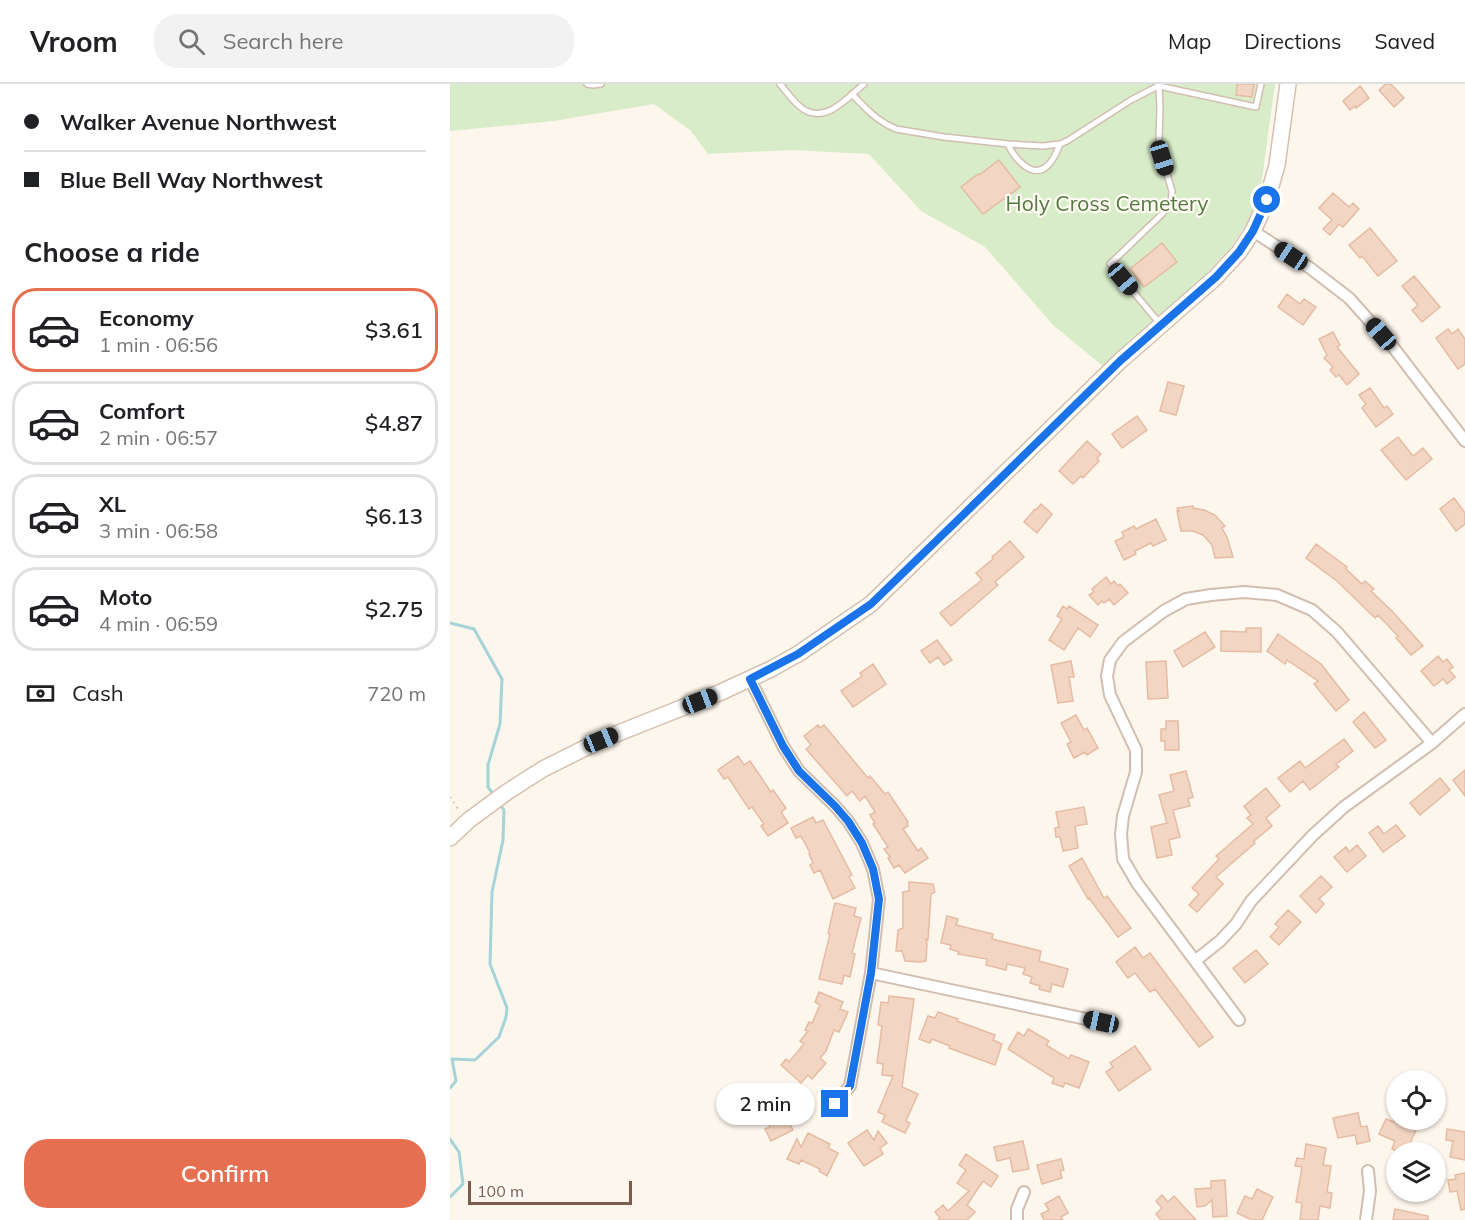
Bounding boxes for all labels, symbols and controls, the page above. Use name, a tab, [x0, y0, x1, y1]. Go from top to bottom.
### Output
search box	[154, 14, 574, 68]
text: Vroom	[30, 24, 118, 59]
icon: search	[175, 25, 208, 58]
text: Search here	[223, 27, 344, 55]
text: Map	[1168, 28, 1211, 54]
text: Directions	[1244, 28, 1341, 54]
text: Saved	[1374, 28, 1435, 54]
text: Walker Avenue Northwest	[60, 108, 336, 136]
car	[1148, 138, 1176, 178]
text: Blue Bell Way Northwest	[60, 166, 323, 194]
route start	[1253, 186, 1280, 213]
park label: Holy Cross Cemetery	[1006, 190, 1208, 216]
text: Choose a ride	[24, 235, 200, 269]
car	[1271, 239, 1311, 273]
car	[1105, 259, 1141, 299]
icon: car	[27, 303, 81, 357]
text: Economy	[99, 304, 194, 332]
car	[1362, 315, 1400, 353]
text: $3.61	[365, 316, 423, 344]
text: 1 min · 06:56	[99, 332, 218, 357]
icon: car	[27, 396, 81, 450]
text: Comfort	[99, 397, 185, 425]
text: $4.87	[365, 409, 423, 437]
text: 2 min · 06:57	[99, 425, 218, 450]
icon: car	[27, 489, 81, 543]
text: XL	[99, 490, 126, 518]
text: $6.13	[365, 502, 423, 530]
text: 3 min · 06:58	[99, 518, 218, 543]
icon: car	[27, 582, 81, 636]
text: Moto	[99, 583, 152, 611]
text: $2.75	[365, 595, 423, 623]
text: 4 min · 06:59	[99, 611, 218, 636]
icon: cash	[24, 677, 57, 710]
text: Cash	[72, 679, 124, 707]
text: 720 m	[367, 681, 426, 706]
car	[680, 686, 720, 716]
car	[581, 725, 621, 755]
car	[1082, 1009, 1120, 1035]
map controls	[1386, 1070, 1446, 1202]
button: locate	[1386, 1070, 1446, 1130]
callout: 2 min	[715, 1083, 814, 1125]
route end	[821, 1090, 848, 1117]
text: 2 min	[740, 1091, 791, 1116]
button: Confirm	[24, 1139, 426, 1208]
button: layers	[1386, 1142, 1446, 1202]
scale bar	[468, 1178, 632, 1206]
text: 100 m	[477, 1181, 524, 1201]

